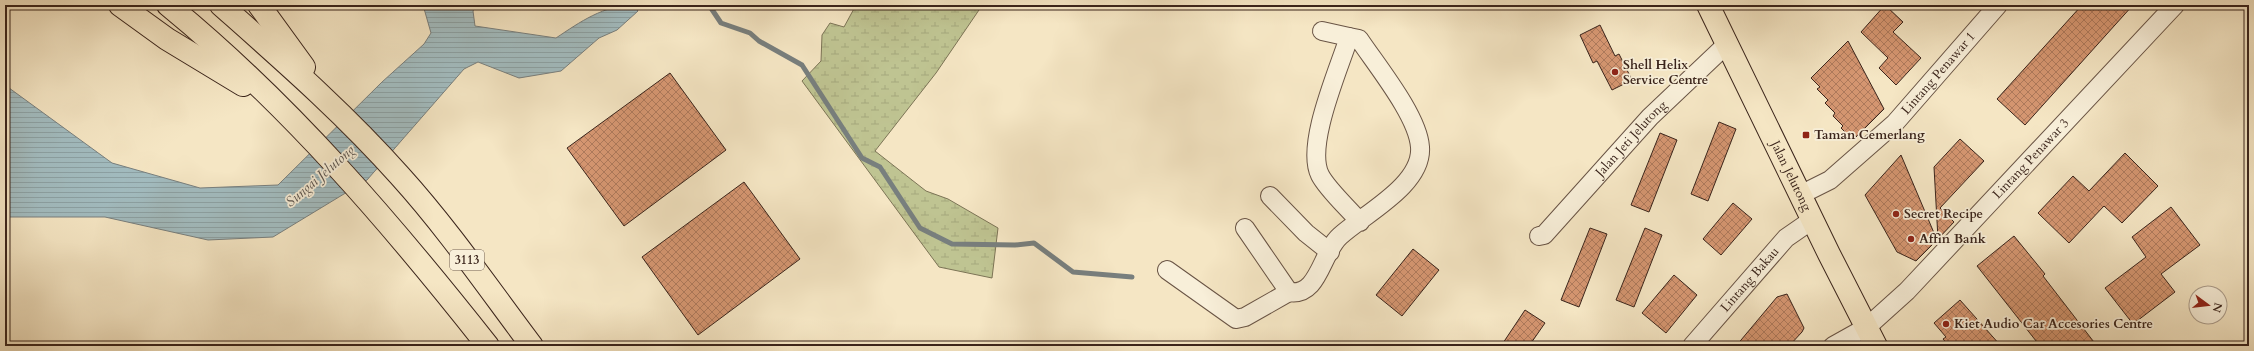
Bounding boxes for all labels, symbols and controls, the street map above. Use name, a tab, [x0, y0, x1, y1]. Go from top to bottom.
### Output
street label: Lintang Penawar 1	[1897, 28, 1980, 119]
place label: Shell Helix Service Centre	[1623, 56, 1708, 89]
marker: Shell Helix Service Centre	[1610, 67, 1620, 77]
street label: Jalan Jeti Jelutong	[1590, 96, 1671, 182]
street label: Lintang Penawar 3	[1989, 114, 2073, 203]
place label: Taman Cemerlang	[1814, 126, 1925, 144]
marker: Taman Cemerlang	[1801, 130, 1811, 140]
street label: Jalan Jelutong	[1765, 136, 1816, 215]
water label: Sungai Jelutong	[281, 140, 359, 211]
place label: Secret Recipe	[1904, 205, 1983, 223]
marker: Secret Recipe	[1891, 209, 1901, 219]
place label: Affin Bank	[1919, 230, 1987, 248]
marker: Affin Bank	[1906, 234, 1916, 244]
street label: Lintang Bakau	[1716, 243, 1783, 316]
road number: 3113	[450, 250, 484, 270]
north arrow	[2188, 285, 2228, 325]
text: N	[2209, 301, 2226, 314]
place label: Kiet Audio Car Accesories Centre	[1954, 315, 2153, 333]
marker: Kiet Audio Car Accesories Centre	[1941, 319, 1951, 329]

